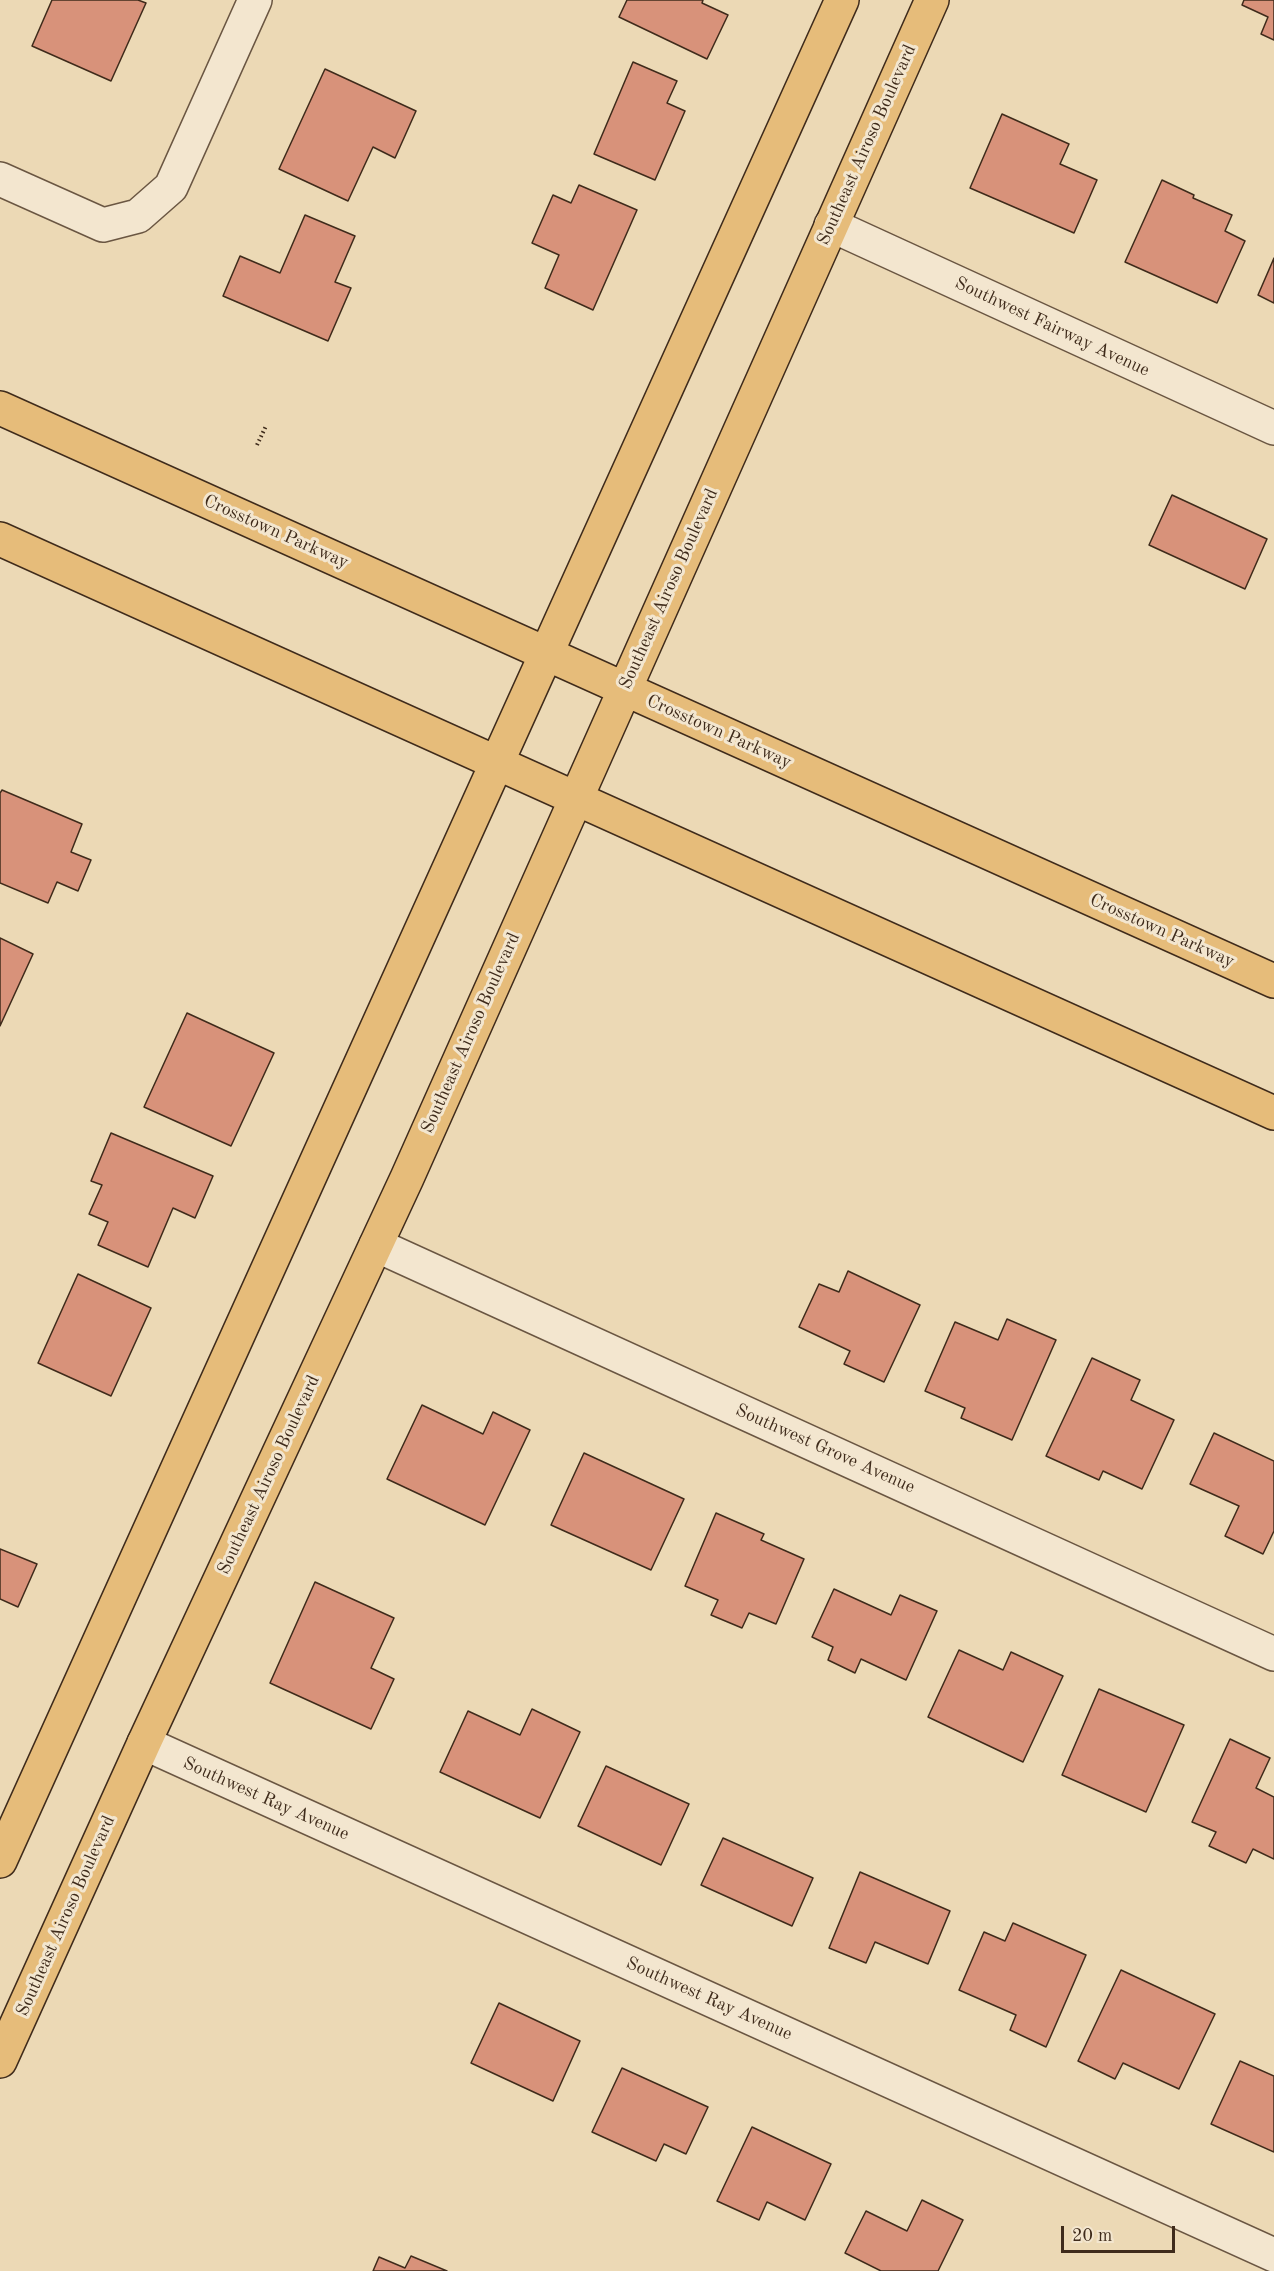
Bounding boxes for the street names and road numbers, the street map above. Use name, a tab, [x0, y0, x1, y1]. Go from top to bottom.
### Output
street label: Southeast Airoso Boulevard	[813, 41, 921, 249]
street label: Southwest Fairway Avenue	[951, 272, 1153, 382]
street label: Southeast Airoso Boulevard	[615, 485, 723, 693]
street label: Crosstown Parkway	[200, 490, 352, 574]
street label: Crosstown Parkway	[643, 690, 795, 774]
street label: Crosstown Parkway	[1086, 889, 1238, 973]
street label: Southeast Airoso Boulevard	[417, 929, 525, 1137]
street label: Southeast Airoso Boulevard	[213, 1372, 325, 1578]
street label: Southwest Grove Avenue	[732, 1400, 918, 1498]
street label: Southwest Ray Avenue	[180, 1753, 352, 1845]
street label: Southeast Airoso Boulevard	[12, 1812, 120, 2020]
street label: Southwest Ray Avenue	[623, 1953, 795, 2045]

